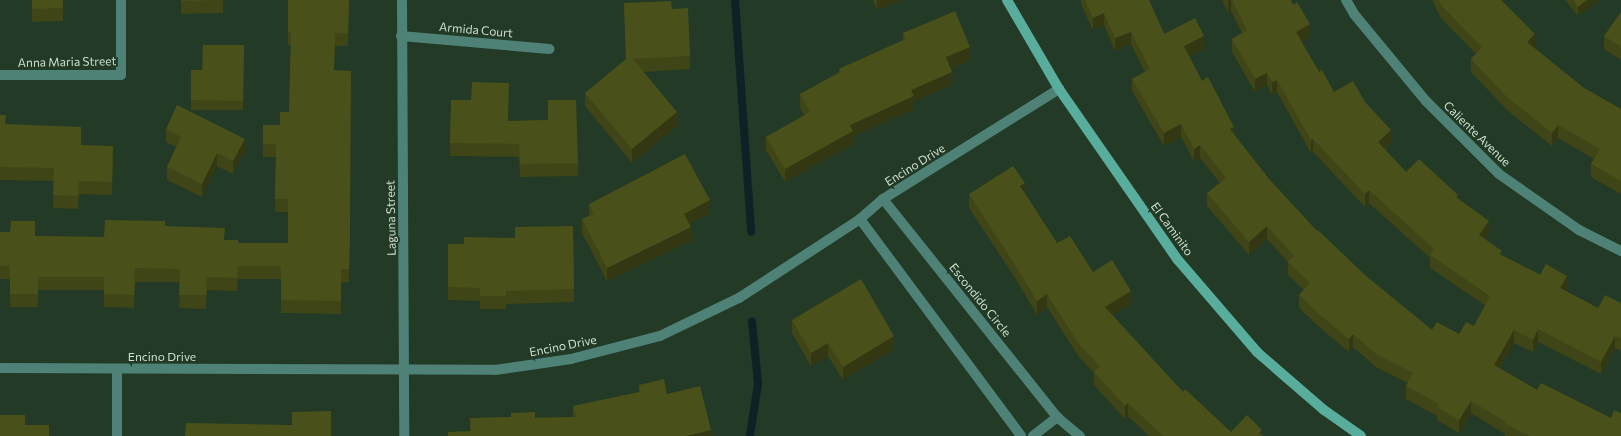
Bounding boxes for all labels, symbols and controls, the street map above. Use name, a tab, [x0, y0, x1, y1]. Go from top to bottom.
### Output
street label: Armida Court	[439, 20, 513, 40]
street label: Anna Maria Street	[18, 54, 116, 70]
street label: Caliente Avenue	[1441, 98, 1513, 170]
street label: Encino Drive	[882, 141, 948, 189]
street label: Laguna Street	[383, 180, 399, 256]
street label: El Caminito	[1148, 199, 1196, 259]
street label: Escondido Circle	[946, 260, 1014, 340]
street label: Encino Drive	[528, 332, 598, 360]
street label: Encino Drive	[128, 350, 196, 364]

